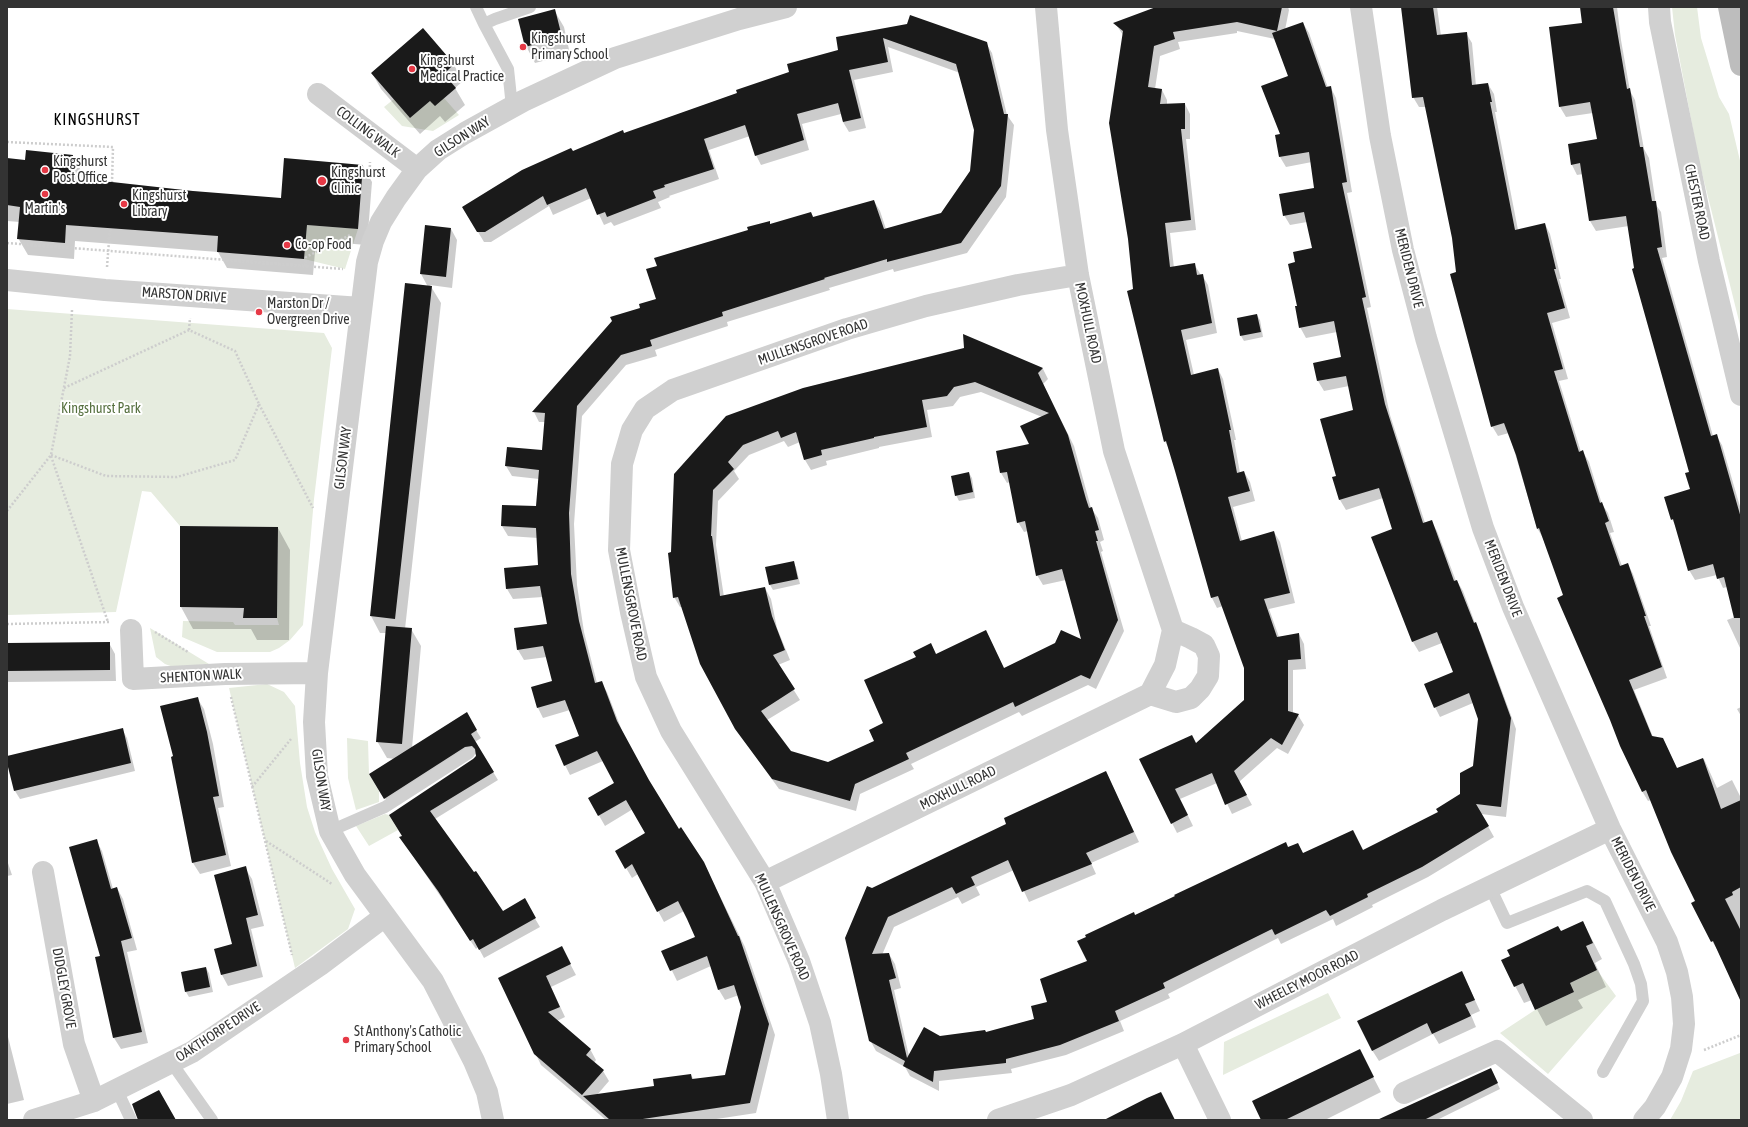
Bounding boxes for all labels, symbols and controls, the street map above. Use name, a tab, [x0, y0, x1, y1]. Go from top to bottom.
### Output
place label: Kingshurst Primary School	[531, 31, 608, 64]
marker: Kingshurst Primary School	[518, 42, 528, 52]
place label: Kingshurst Medical Practice	[420, 53, 504, 86]
marker: Kingshurst Medical Practice	[407, 64, 417, 74]
street label: COLLING WALK	[333, 103, 403, 161]
district label: KINGSHURST	[53, 110, 141, 130]
street label: GILSON WAY	[431, 113, 493, 161]
place label: Kingshurst Post Office	[53, 154, 108, 186]
street label: CHESTER ROAD	[1681, 163, 1713, 241]
marker: Kingshurst Post Office	[40, 165, 50, 175]
place label: Kingshurst Clinic	[331, 165, 385, 198]
marker: Kingshurst Clinic	[316, 175, 328, 187]
place label: Kingshurst Library	[132, 188, 186, 220]
marker: Martin's	[40, 189, 50, 199]
marker: Kingshurst Library	[119, 199, 129, 209]
place label: Martin's	[25, 201, 65, 217]
street label: MERIDEN DRIVE	[1391, 227, 1427, 309]
place label: Co-op Food	[295, 237, 352, 253]
marker: Co-op Food	[282, 240, 292, 250]
street label: MOXHULL ROAD	[1071, 281, 1105, 365]
street label: MARSTON DRIVE	[141, 284, 227, 306]
place label: Marston Dr / Overgreen Drive	[267, 296, 350, 328]
marker: Marston Dr / Overgreen Drive	[254, 307, 264, 317]
street label: MULLENSGROVE ROAD	[756, 315, 870, 369]
park label: Kingshurst Park	[61, 401, 141, 417]
street label: GILSON WAY	[331, 426, 355, 490]
street label: MERIDEN DRIVE	[1481, 537, 1525, 619]
street label: MULLENSGROVE ROAD	[612, 546, 650, 662]
street label: SHENTON WALK	[160, 665, 242, 687]
street label: GILSON WAY	[308, 748, 334, 812]
street label: MOXHULL ROAD	[917, 762, 999, 814]
street label: MERIDEN DRIVE	[1607, 834, 1659, 914]
street label: MULLENSGROVE ROAD	[751, 871, 813, 983]
street label: DIDGLEY GROVE	[49, 946, 79, 1030]
street label: WHEELEY MOOR ROAD	[1252, 947, 1362, 1013]
street label: OAKTHORPE DRIVE	[173, 998, 263, 1066]
place label: St Anthony's Catholic Primary School	[354, 1024, 461, 1056]
marker: St Anthony's Catholic Primary School	[341, 1035, 351, 1045]

